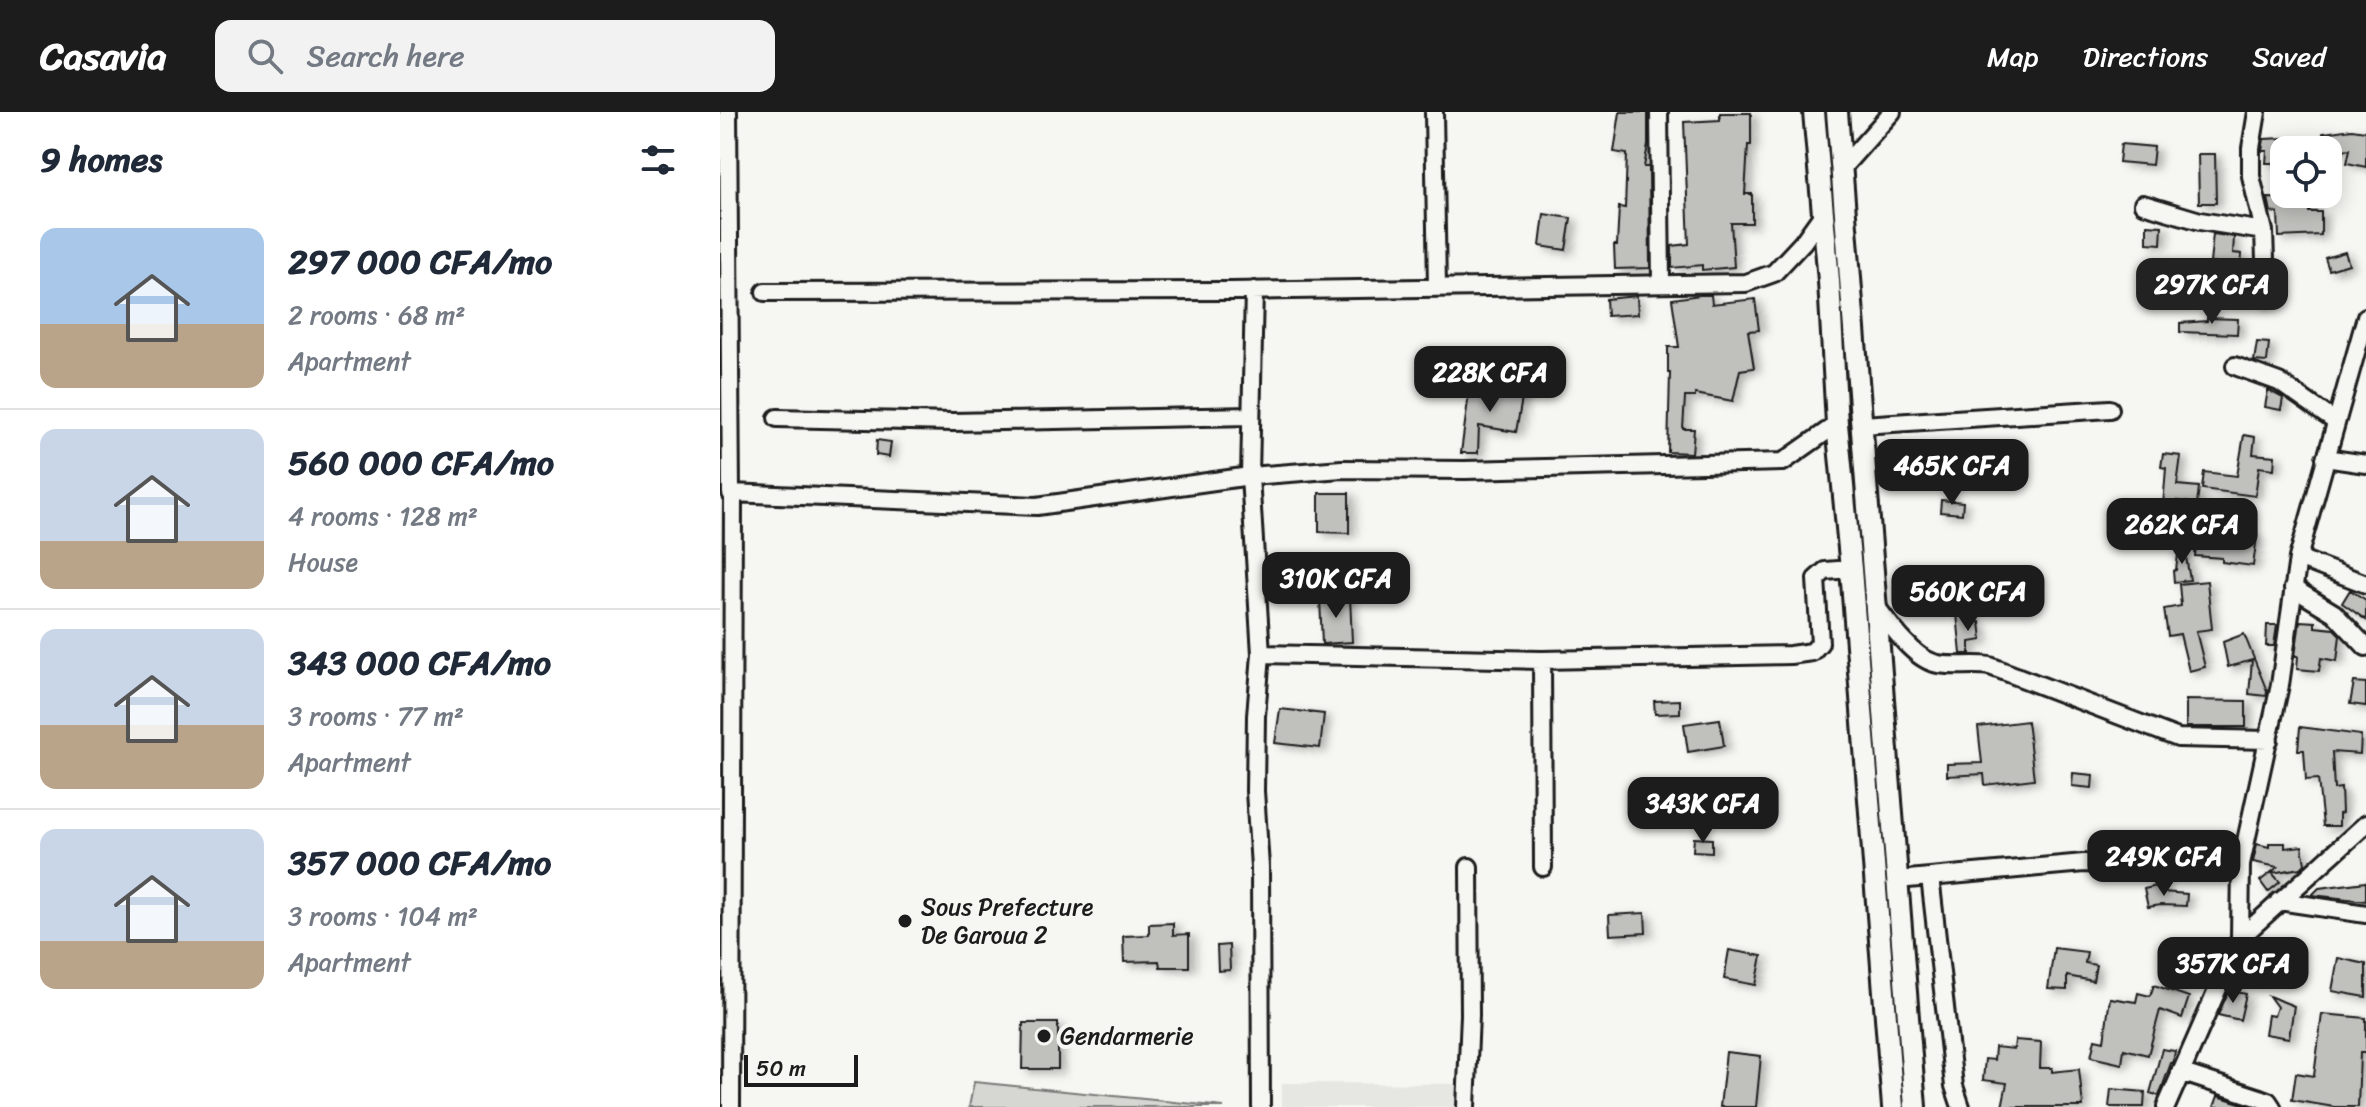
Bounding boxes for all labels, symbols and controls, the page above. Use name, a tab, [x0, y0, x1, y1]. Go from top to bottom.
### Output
search box	[215, 20, 775, 92]
text: Casavia	[40, 23, 167, 90]
text: Search here	[307, 29, 465, 83]
text: Map	[1987, 32, 2039, 81]
text: Directions	[2083, 32, 2208, 81]
text: Saved	[2252, 32, 2326, 81]
icon: search	[243, 34, 287, 78]
text: 9 homes	[40, 130, 162, 190]
map controls	[2270, 136, 2342, 208]
button: locate	[2270, 136, 2342, 208]
icon: filters	[636, 138, 680, 182]
text: 297 000 CFA/mo	[288, 232, 552, 292]
pin: 297K CFA	[2129, 258, 2295, 326]
icon: home	[104, 260, 200, 356]
text: 297K CFA	[2154, 261, 2270, 307]
text: 2 rooms · 68 m²	[288, 292, 465, 338]
text: Apartment	[288, 338, 411, 384]
pin: 228K CFA	[1407, 346, 1573, 414]
text: 228K CFA	[1432, 349, 1548, 395]
text: 560 000 CFA/mo	[288, 433, 554, 493]
pin: 465K CFA	[1869, 439, 2035, 507]
text: 465K CFA	[1894, 442, 2010, 488]
icon: home	[104, 461, 200, 557]
text: 4 rooms · 128 m²	[288, 493, 478, 539]
pin: 262K CFA	[2099, 498, 2265, 566]
text: 262K CFA	[2125, 501, 2239, 547]
text: House	[288, 539, 358, 585]
pin: 310K CFA	[1253, 552, 1419, 620]
text: 310K CFA	[1280, 555, 1392, 601]
pin: 560K CFA	[1885, 565, 2051, 633]
text: 560K CFA	[1909, 568, 2027, 614]
text: 343 000 CFA/mo	[288, 633, 551, 693]
icon: home	[104, 661, 200, 757]
text: 3 rooms · 77 m²	[288, 693, 464, 739]
text: Apartment	[288, 739, 411, 785]
pin: 343K CFA	[1620, 777, 1786, 845]
text: 343K CFA	[1646, 780, 1760, 826]
pin: 249K CFA	[2081, 830, 2247, 898]
text: 357 000 CFA/mo	[288, 833, 551, 893]
text: 249K CFA	[2105, 833, 2223, 879]
icon: home	[104, 861, 200, 957]
place label: Sous Prefecture De Garoua 2	[921, 886, 1094, 956]
text: 3 rooms · 104 m²	[288, 893, 478, 939]
marker: Sous Prefecture De Garoua 2	[896, 912, 914, 930]
pin: 357K CFA	[2150, 937, 2316, 1005]
text: Apartment	[288, 939, 411, 985]
text: 357K CFA	[2175, 940, 2291, 986]
place label: Gendarmerie	[1060, 1015, 1194, 1057]
marker: Gendarmerie	[1035, 1027, 1053, 1045]
text: 50 m	[756, 1049, 806, 1088]
scale bar	[744, 1051, 858, 1087]

